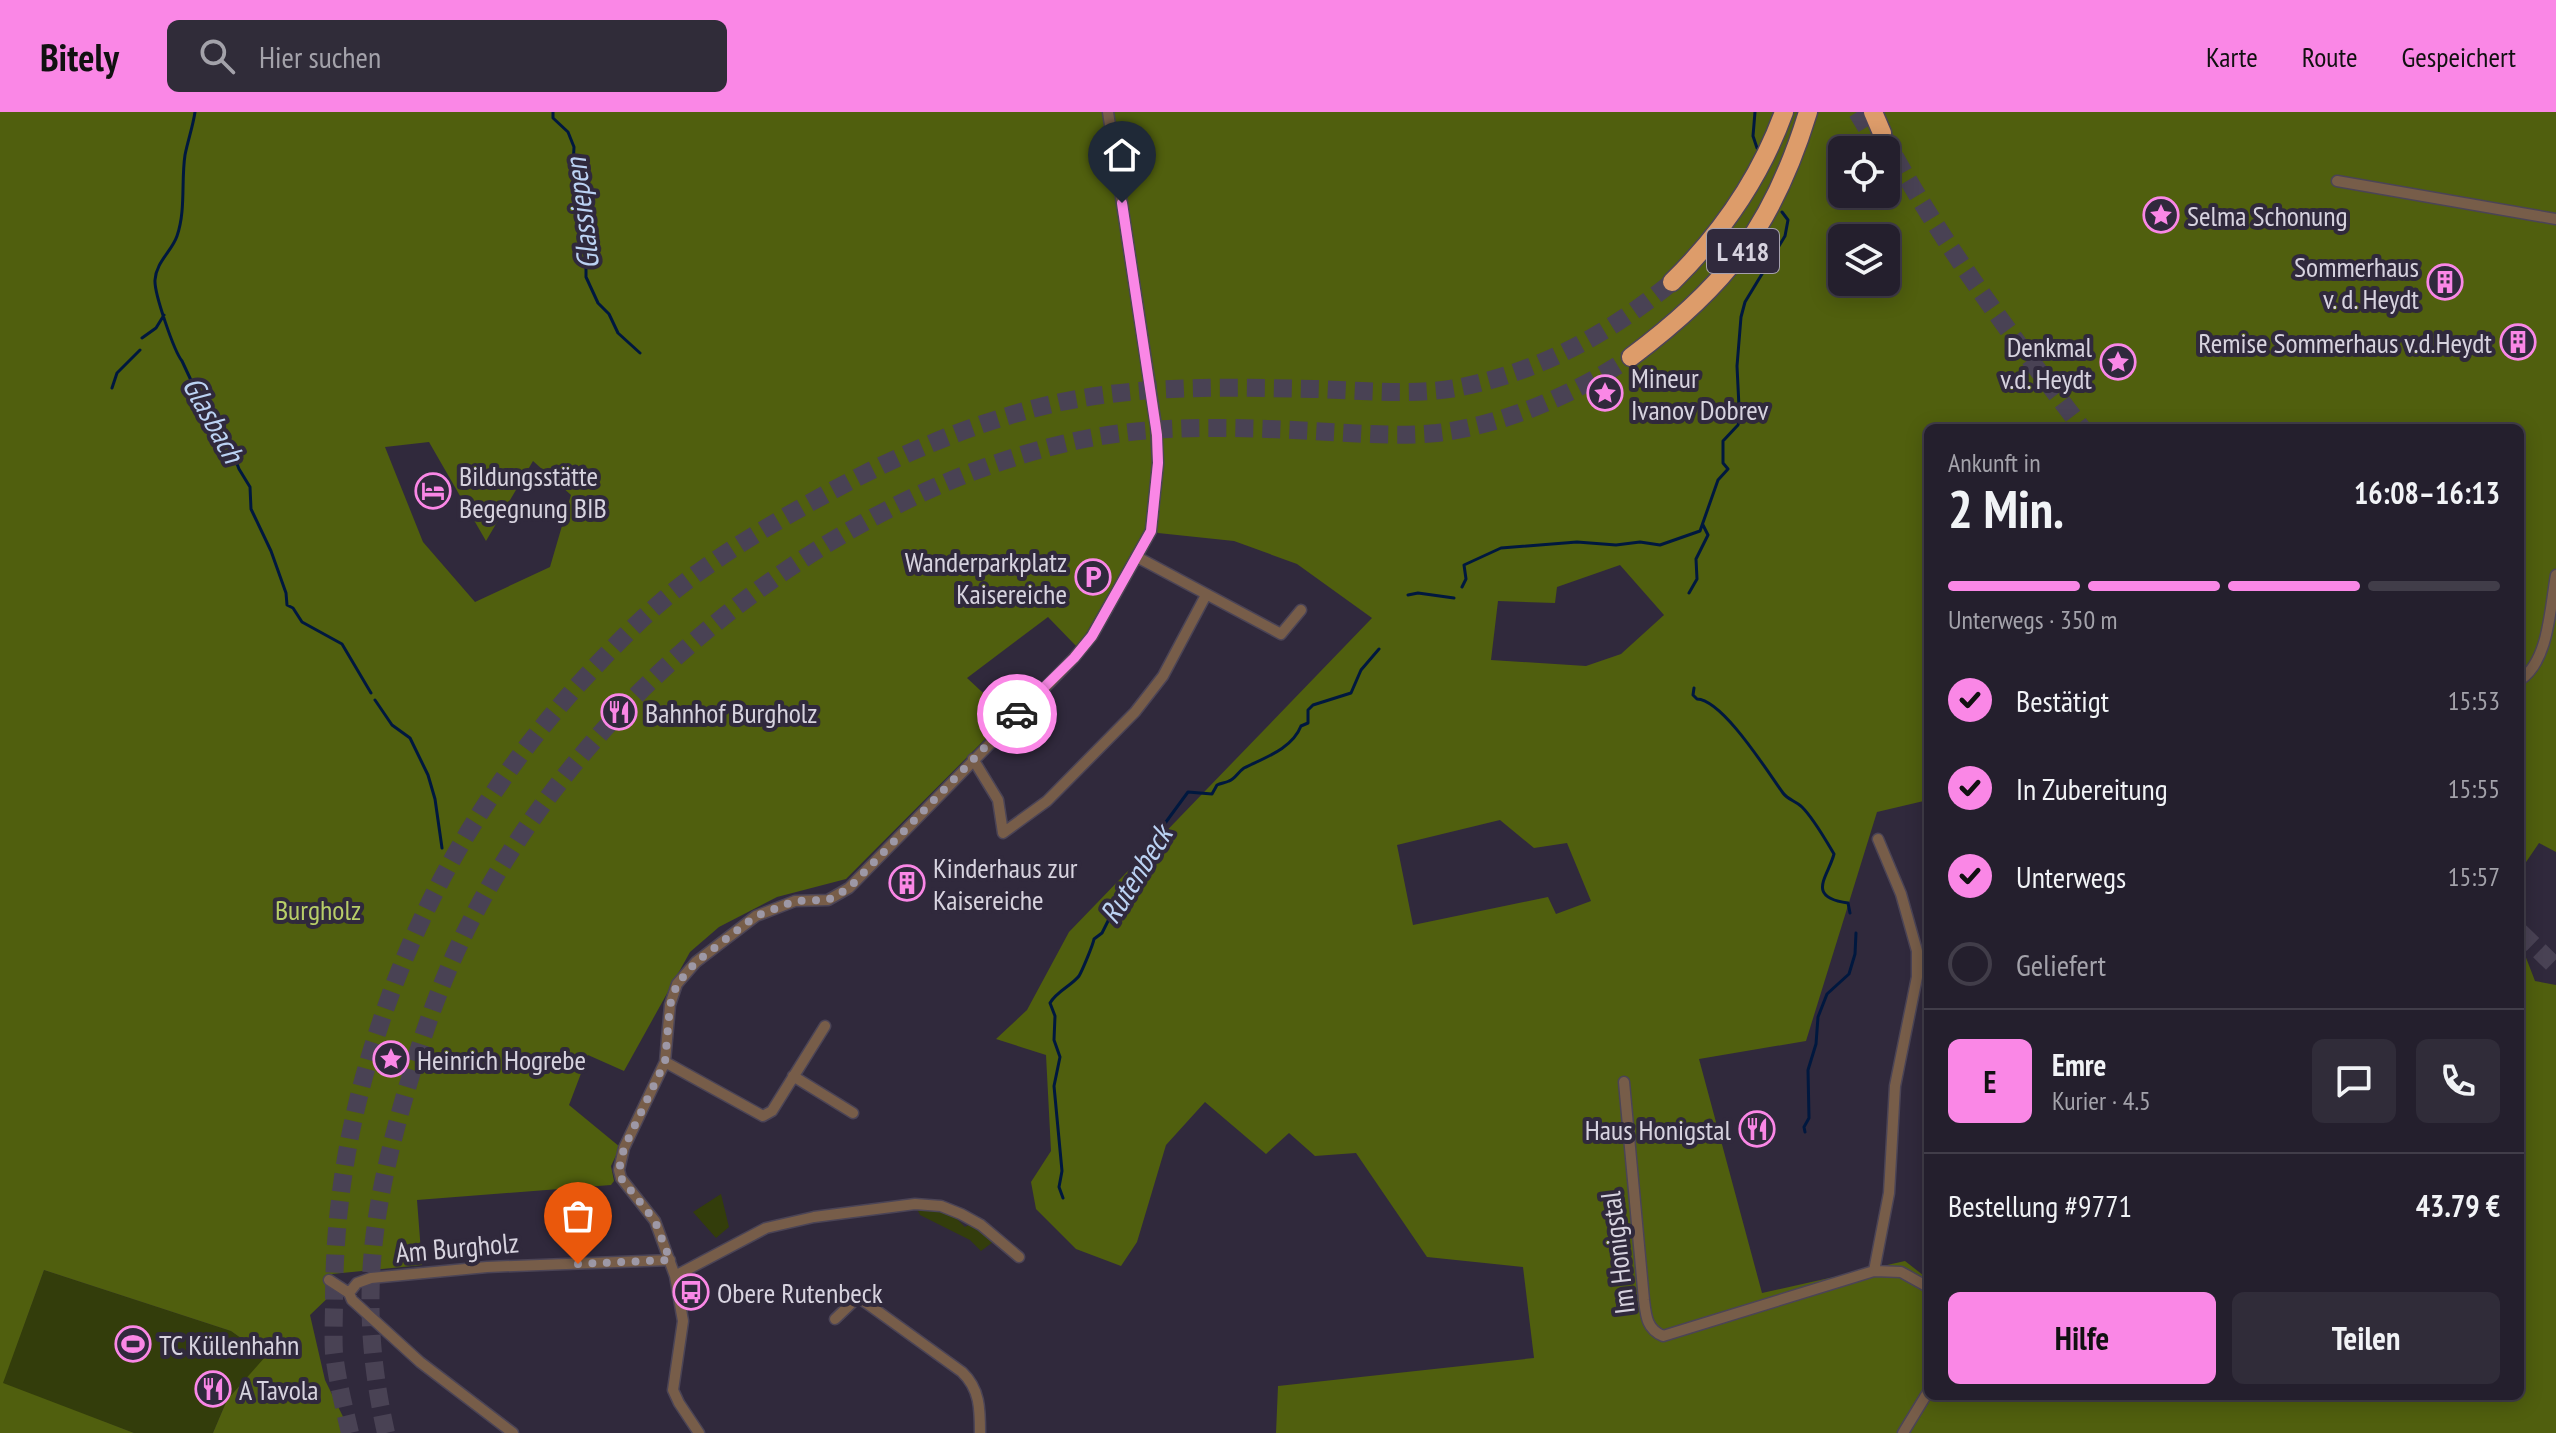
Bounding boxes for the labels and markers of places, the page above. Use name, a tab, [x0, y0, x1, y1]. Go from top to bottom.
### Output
pin	[1088, 121, 1156, 203]
place icon: Selma Schonung	[2142, 196, 2180, 234]
place label: Selma Schonung	[2187, 197, 2348, 234]
place label: Sommerhaus v. d. Heydt	[2294, 248, 2419, 317]
building icon: Sommerhaus v. d. Heydt	[2426, 263, 2464, 301]
building icon: Remise Sommerhaus v.d.Heydt	[2499, 323, 2537, 361]
place label: Remise Sommerhaus v.d.Heydt	[2198, 324, 2492, 361]
place label: Denkmal v.d. Heydt	[2000, 328, 2092, 397]
place icon: Denkmal v.d. Heydt	[2099, 343, 2137, 381]
place label: Mineur Ivanov Dobrev	[1631, 359, 1768, 428]
place icon: Mineur Ivanov Dobrev	[1586, 374, 1624, 412]
place label: Bildungsstätte Begegnung BIB	[459, 457, 607, 526]
hotel icon: Bildungsstätte Begegnung BIB	[414, 472, 452, 510]
place label: Wanderparkplatz Kaisereiche	[905, 543, 1067, 612]
parking icon: Wanderparkplatz Kaisereiche	[1074, 558, 1112, 596]
restaurant icon: Bahnhof Burgholz	[600, 693, 638, 731]
place label: Bahnhof Burgholz	[645, 694, 817, 731]
place label: Kinderhaus zur Kaisereiche	[933, 849, 1078, 918]
building icon: Kinderhaus zur Kaisereiche	[888, 864, 926, 902]
place icon: Heinrich Hogrebe	[372, 1040, 410, 1078]
place label: Heinrich Hogrebe	[417, 1041, 586, 1078]
restaurant icon: Haus Honigstal	[1738, 1110, 1776, 1148]
place label: Haus Honigstal	[1585, 1111, 1731, 1148]
pin	[544, 1182, 612, 1264]
bus stop icon: Obere Rutenbeck	[672, 1273, 710, 1311]
place label: Obere Rutenbeck	[717, 1274, 883, 1311]
sports icon: TC Küllenhahn	[114, 1325, 152, 1363]
place label: TC Küllenhahn	[159, 1326, 299, 1363]
restaurant icon: A Tavola	[194, 1370, 232, 1408]
place label: A Tavola	[239, 1371, 319, 1408]

